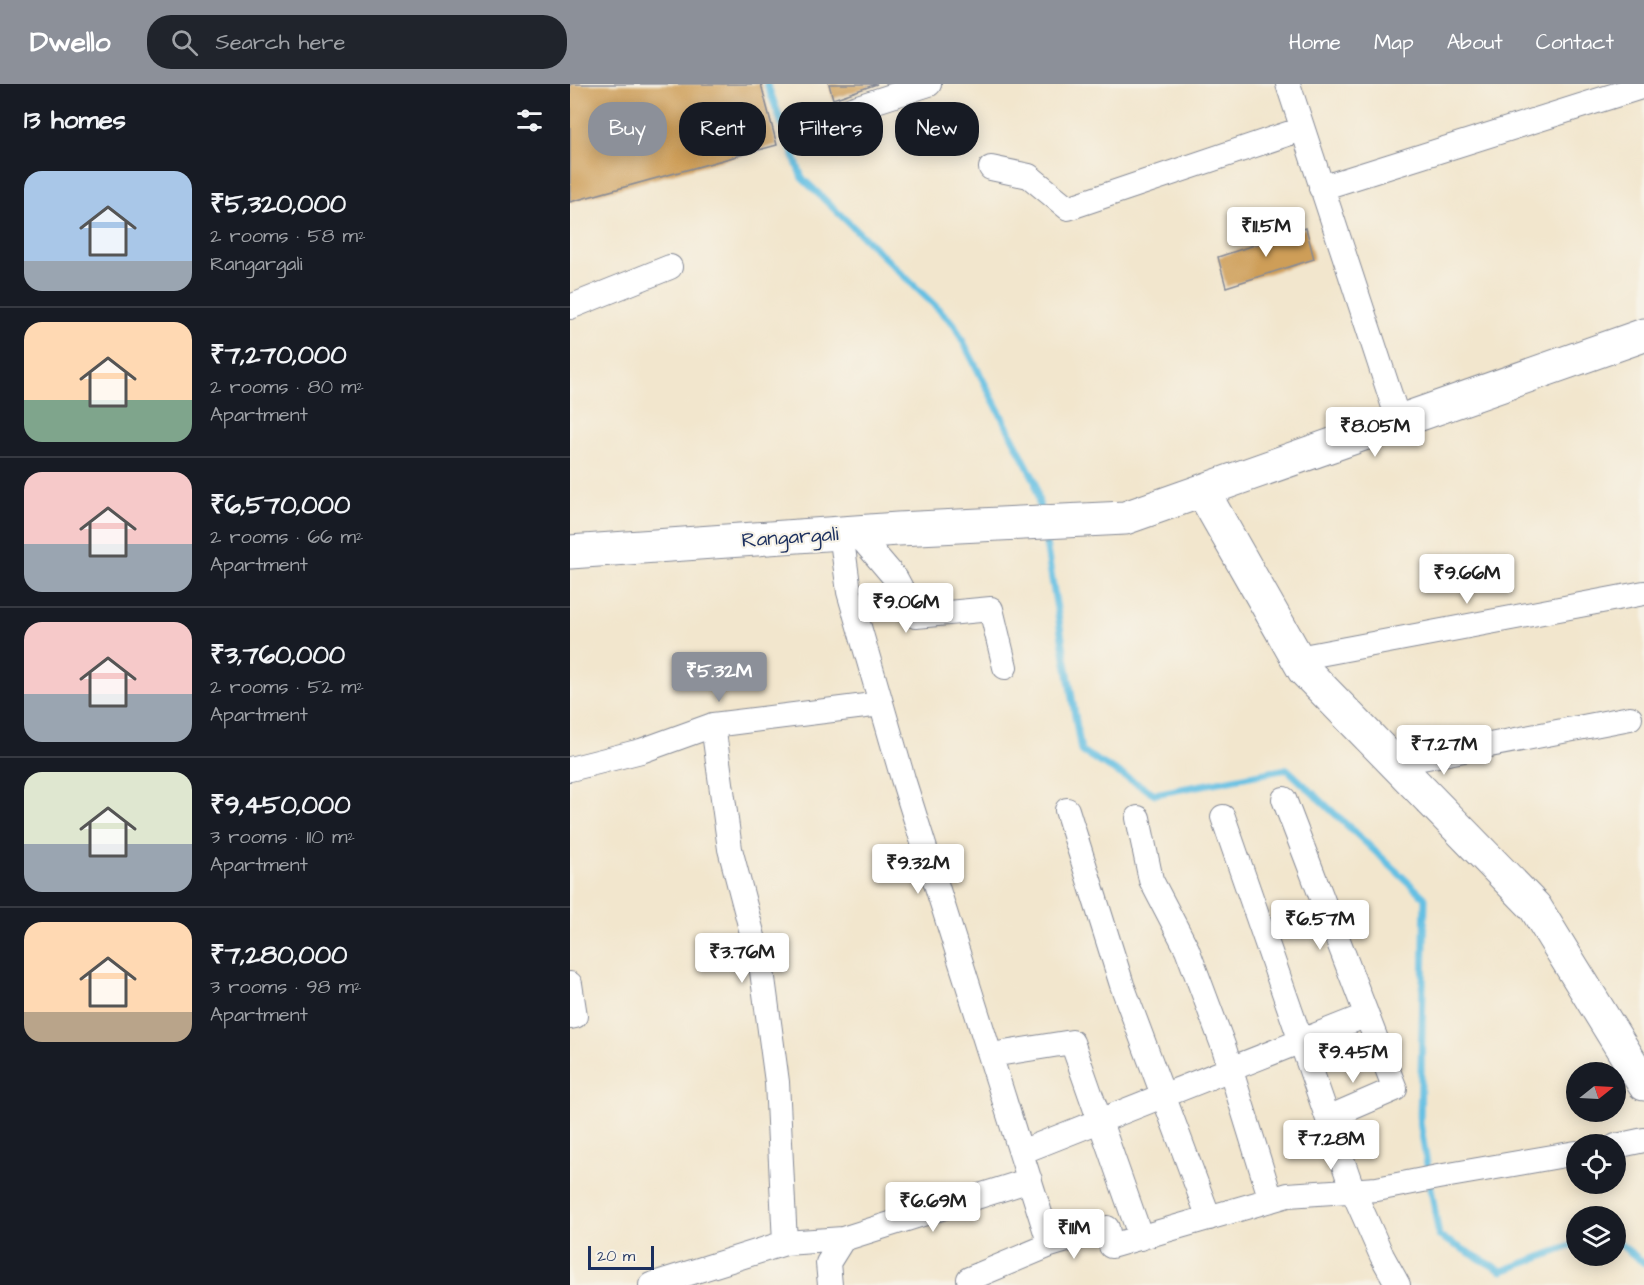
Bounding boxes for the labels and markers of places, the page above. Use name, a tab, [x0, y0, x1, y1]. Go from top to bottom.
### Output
pin: ₹11.5M	[1217, 207, 1315, 258]
pin: ₹8.05M	[1326, 407, 1424, 458]
pin: ₹9.66M	[1418, 554, 1516, 605]
pin: ₹9.06M	[857, 583, 955, 634]
pin: ₹5.32M	[670, 652, 768, 703]
pin: ₹7.27M	[1395, 725, 1493, 776]
pin: ₹9.32M	[869, 844, 967, 895]
pin: ₹6.57M	[1271, 900, 1369, 951]
pin: ₹3.76M	[693, 933, 791, 984]
pin: ₹9.45M	[1304, 1033, 1402, 1084]
pin: ₹7.28M	[1282, 1120, 1380, 1171]
pin: ₹6.69M	[884, 1182, 982, 1233]
pin: ₹11M	[1038, 1209, 1110, 1260]

